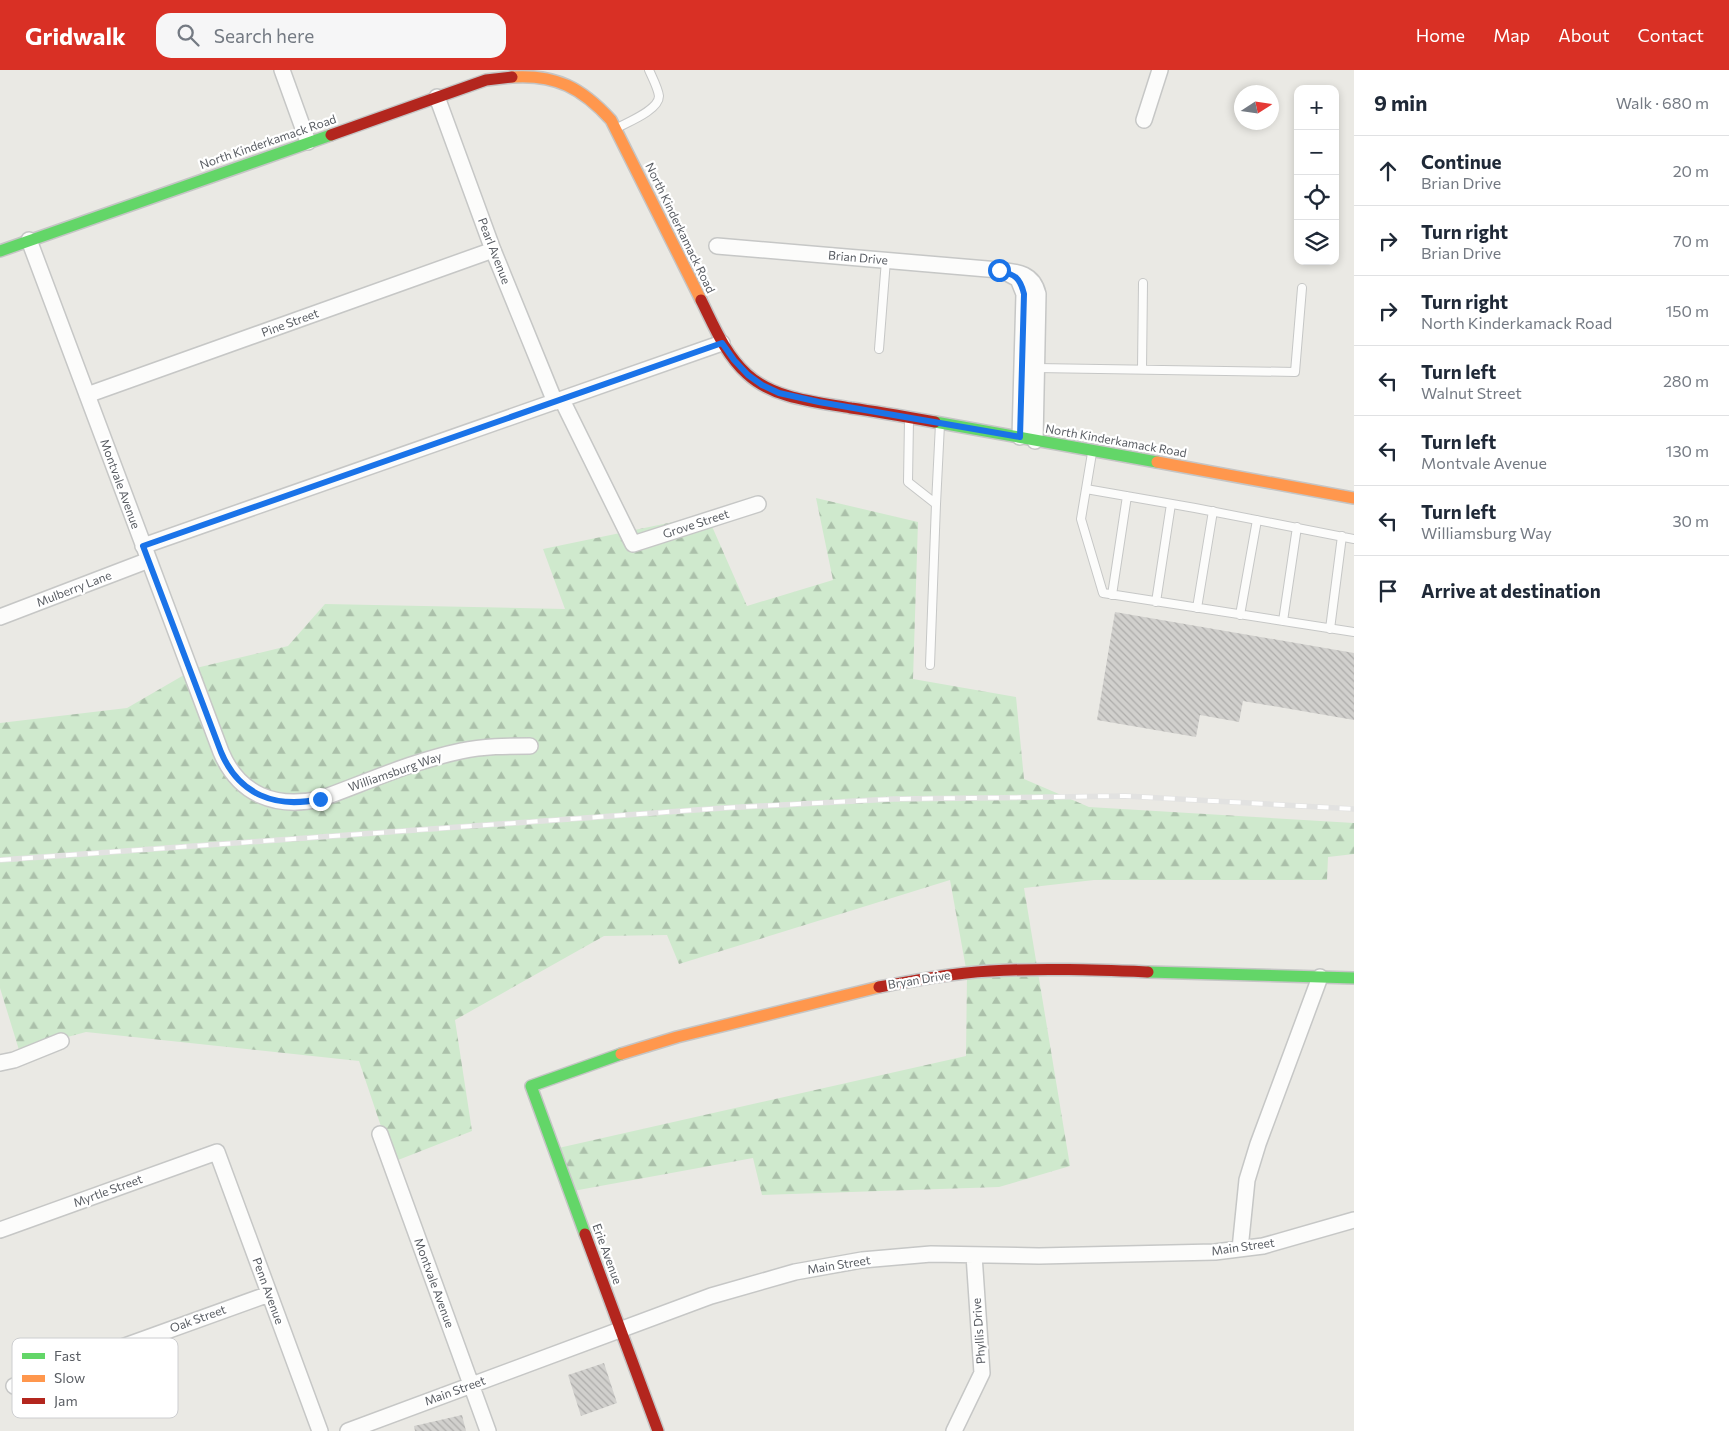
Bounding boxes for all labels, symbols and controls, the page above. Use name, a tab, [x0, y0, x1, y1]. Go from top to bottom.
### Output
search box	[156, 13, 506, 58]
text: Gridwalk	[25, 21, 126, 50]
icon: search	[174, 21, 202, 49]
text: Search here	[214, 24, 314, 47]
text: Home	[1416, 24, 1465, 46]
text: Map	[1493, 24, 1530, 46]
text: About	[1558, 24, 1610, 46]
text: Contact	[1638, 24, 1704, 46]
north arrow	[1234, 85, 1279, 130]
map controls	[1294, 85, 1339, 265]
button: +	[1294, 85, 1339, 130]
text: 9 min	[1374, 90, 1427, 115]
text: Walk · 680 m	[1616, 93, 1709, 112]
street label: North Kinderkamack Road	[198, 111, 338, 171]
button: −	[1294, 130, 1339, 175]
text: Continue	[1421, 150, 1501, 173]
icon: ahead	[1374, 157, 1402, 185]
street label: North Kinderkamack Road	[643, 160, 719, 295]
text: 20 m	[1673, 161, 1709, 180]
text: Brian Drive	[1421, 173, 1501, 192]
button: locate	[1294, 175, 1339, 220]
street label: Pearl Avenue	[476, 215, 514, 286]
button: layers	[1294, 220, 1339, 265]
text: Turn right	[1421, 220, 1508, 243]
icon: right	[1374, 227, 1402, 255]
text: 70 m	[1673, 231, 1709, 250]
text: Brian Drive	[1421, 243, 1501, 262]
street label: Brian Drive	[828, 247, 889, 267]
route start	[988, 259, 1011, 282]
text: Turn right	[1421, 290, 1508, 313]
icon: right	[1374, 297, 1402, 325]
text: 150 m	[1666, 301, 1709, 320]
street label: Pine Street	[259, 305, 320, 339]
text: North Kinderkamack Road	[1421, 313, 1612, 332]
text: Turn left	[1421, 360, 1496, 383]
icon: left	[1374, 367, 1402, 395]
text: 280 m	[1663, 371, 1709, 390]
text: Walnut Street	[1421, 383, 1522, 402]
street label: North Kinderkamack Road	[1044, 421, 1188, 459]
text: Turn left	[1421, 430, 1496, 453]
street label: Montvale Avenue	[98, 437, 144, 530]
icon: left	[1374, 437, 1402, 465]
text: 130 m	[1666, 441, 1709, 460]
text: Montvale Avenue	[1421, 453, 1547, 472]
text: Turn left	[1421, 500, 1496, 523]
street label: Grove Street	[661, 506, 731, 540]
icon: left	[1374, 507, 1402, 535]
text: 30 m	[1672, 511, 1709, 530]
text: Williamsburg Way	[1421, 523, 1552, 542]
street label: Mulberry Lane	[34, 567, 113, 609]
icon: arrive	[1374, 577, 1402, 605]
text: Arrive at destination	[1421, 579, 1601, 602]
street label: Williamsburg Way	[346, 748, 443, 794]
route end	[309, 788, 332, 811]
street label: Bryan Drive	[887, 967, 951, 991]
street label: Myrtle Street	[71, 1171, 144, 1209]
street label: Erie Avenue	[590, 1221, 625, 1286]
street label: Main Street	[1210, 1235, 1276, 1257]
street label: Montvale Avenue	[412, 1236, 458, 1329]
street label: Main Street	[806, 1252, 872, 1276]
street label: Penn Avenue	[250, 1256, 287, 1326]
street label: Phyllis Drive	[969, 1297, 987, 1365]
street label: Oak Street	[168, 1301, 228, 1335]
legend	[12, 1338, 178, 1418]
text: Fast	[54, 1347, 81, 1364]
text: Slow	[54, 1369, 85, 1386]
street label: Main Street	[422, 1373, 487, 1408]
text: Jam	[54, 1392, 78, 1409]

